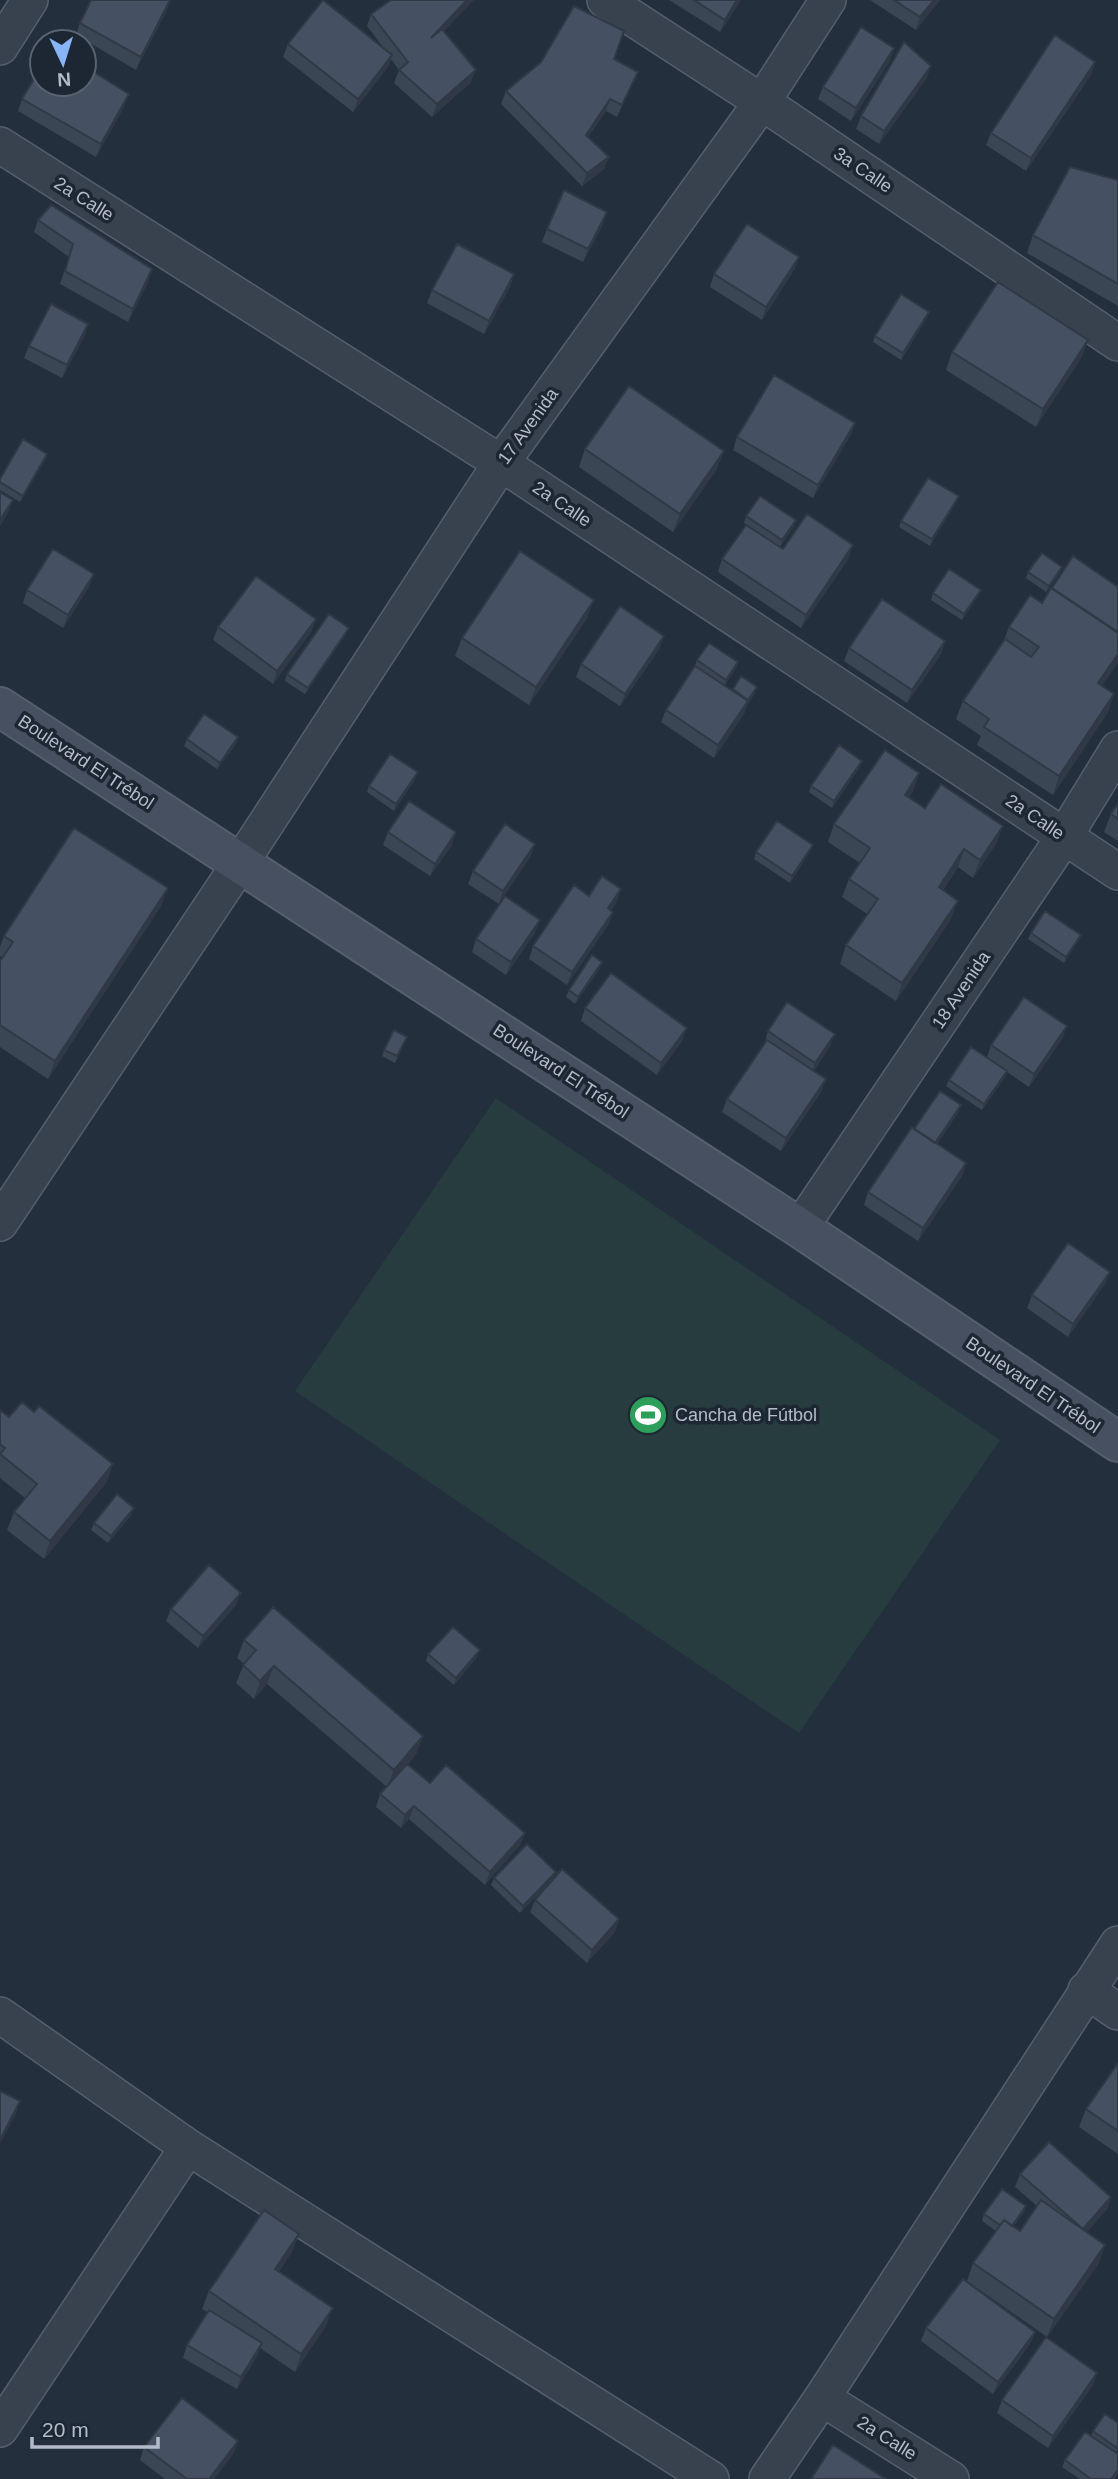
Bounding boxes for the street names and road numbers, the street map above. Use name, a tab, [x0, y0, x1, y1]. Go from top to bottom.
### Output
street label: 3a Calle	[830, 143, 896, 197]
street label: 2a Calle	[51, 173, 117, 225]
street label: 17 Avenida	[494, 383, 563, 468]
street label: 2a Calle	[529, 477, 595, 531]
street label: Boulevard El Trébol	[15, 711, 157, 813]
street label: 2a Calle	[1002, 790, 1068, 844]
street label: 18 Avenida	[928, 947, 995, 1032]
street label: Boulevard El Trébol	[490, 1020, 632, 1122]
street label: Boulevard El Trébol	[962, 1333, 1104, 1437]
street label: 2a Calle	[854, 2412, 920, 2464]

